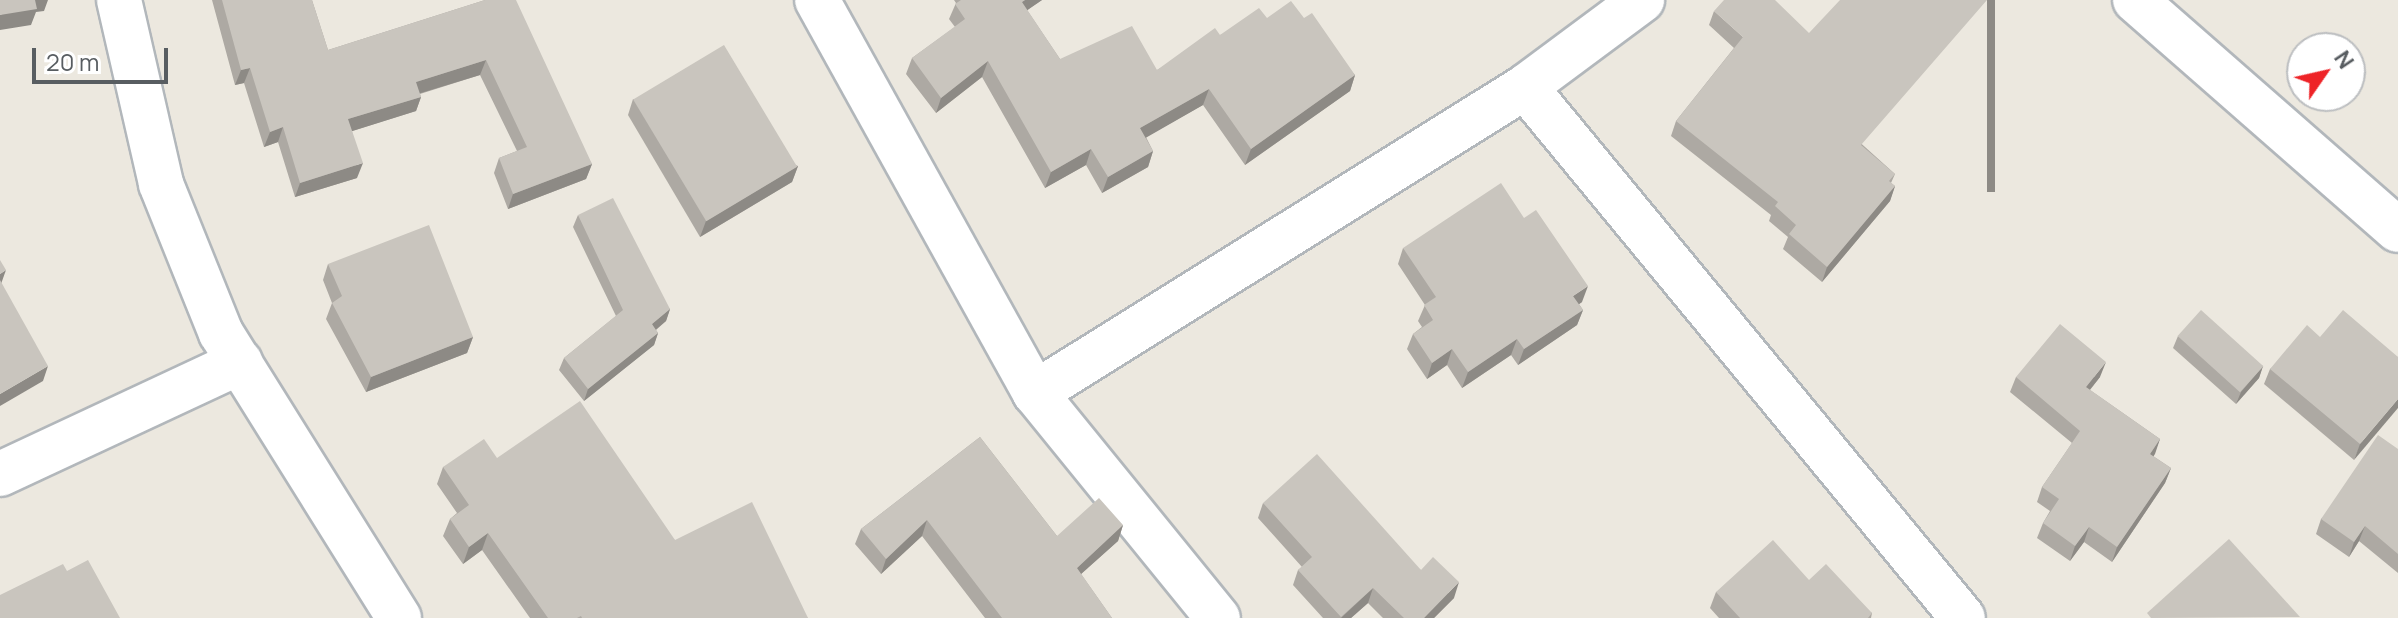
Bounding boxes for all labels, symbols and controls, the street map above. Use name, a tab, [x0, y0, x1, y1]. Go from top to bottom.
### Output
scale bar	[36, 32, 172, 82]
north arrow	[2286, 32, 2366, 112]
text: 20 m	[46, 45, 99, 78]
text: N	[2327, 45, 2361, 75]

